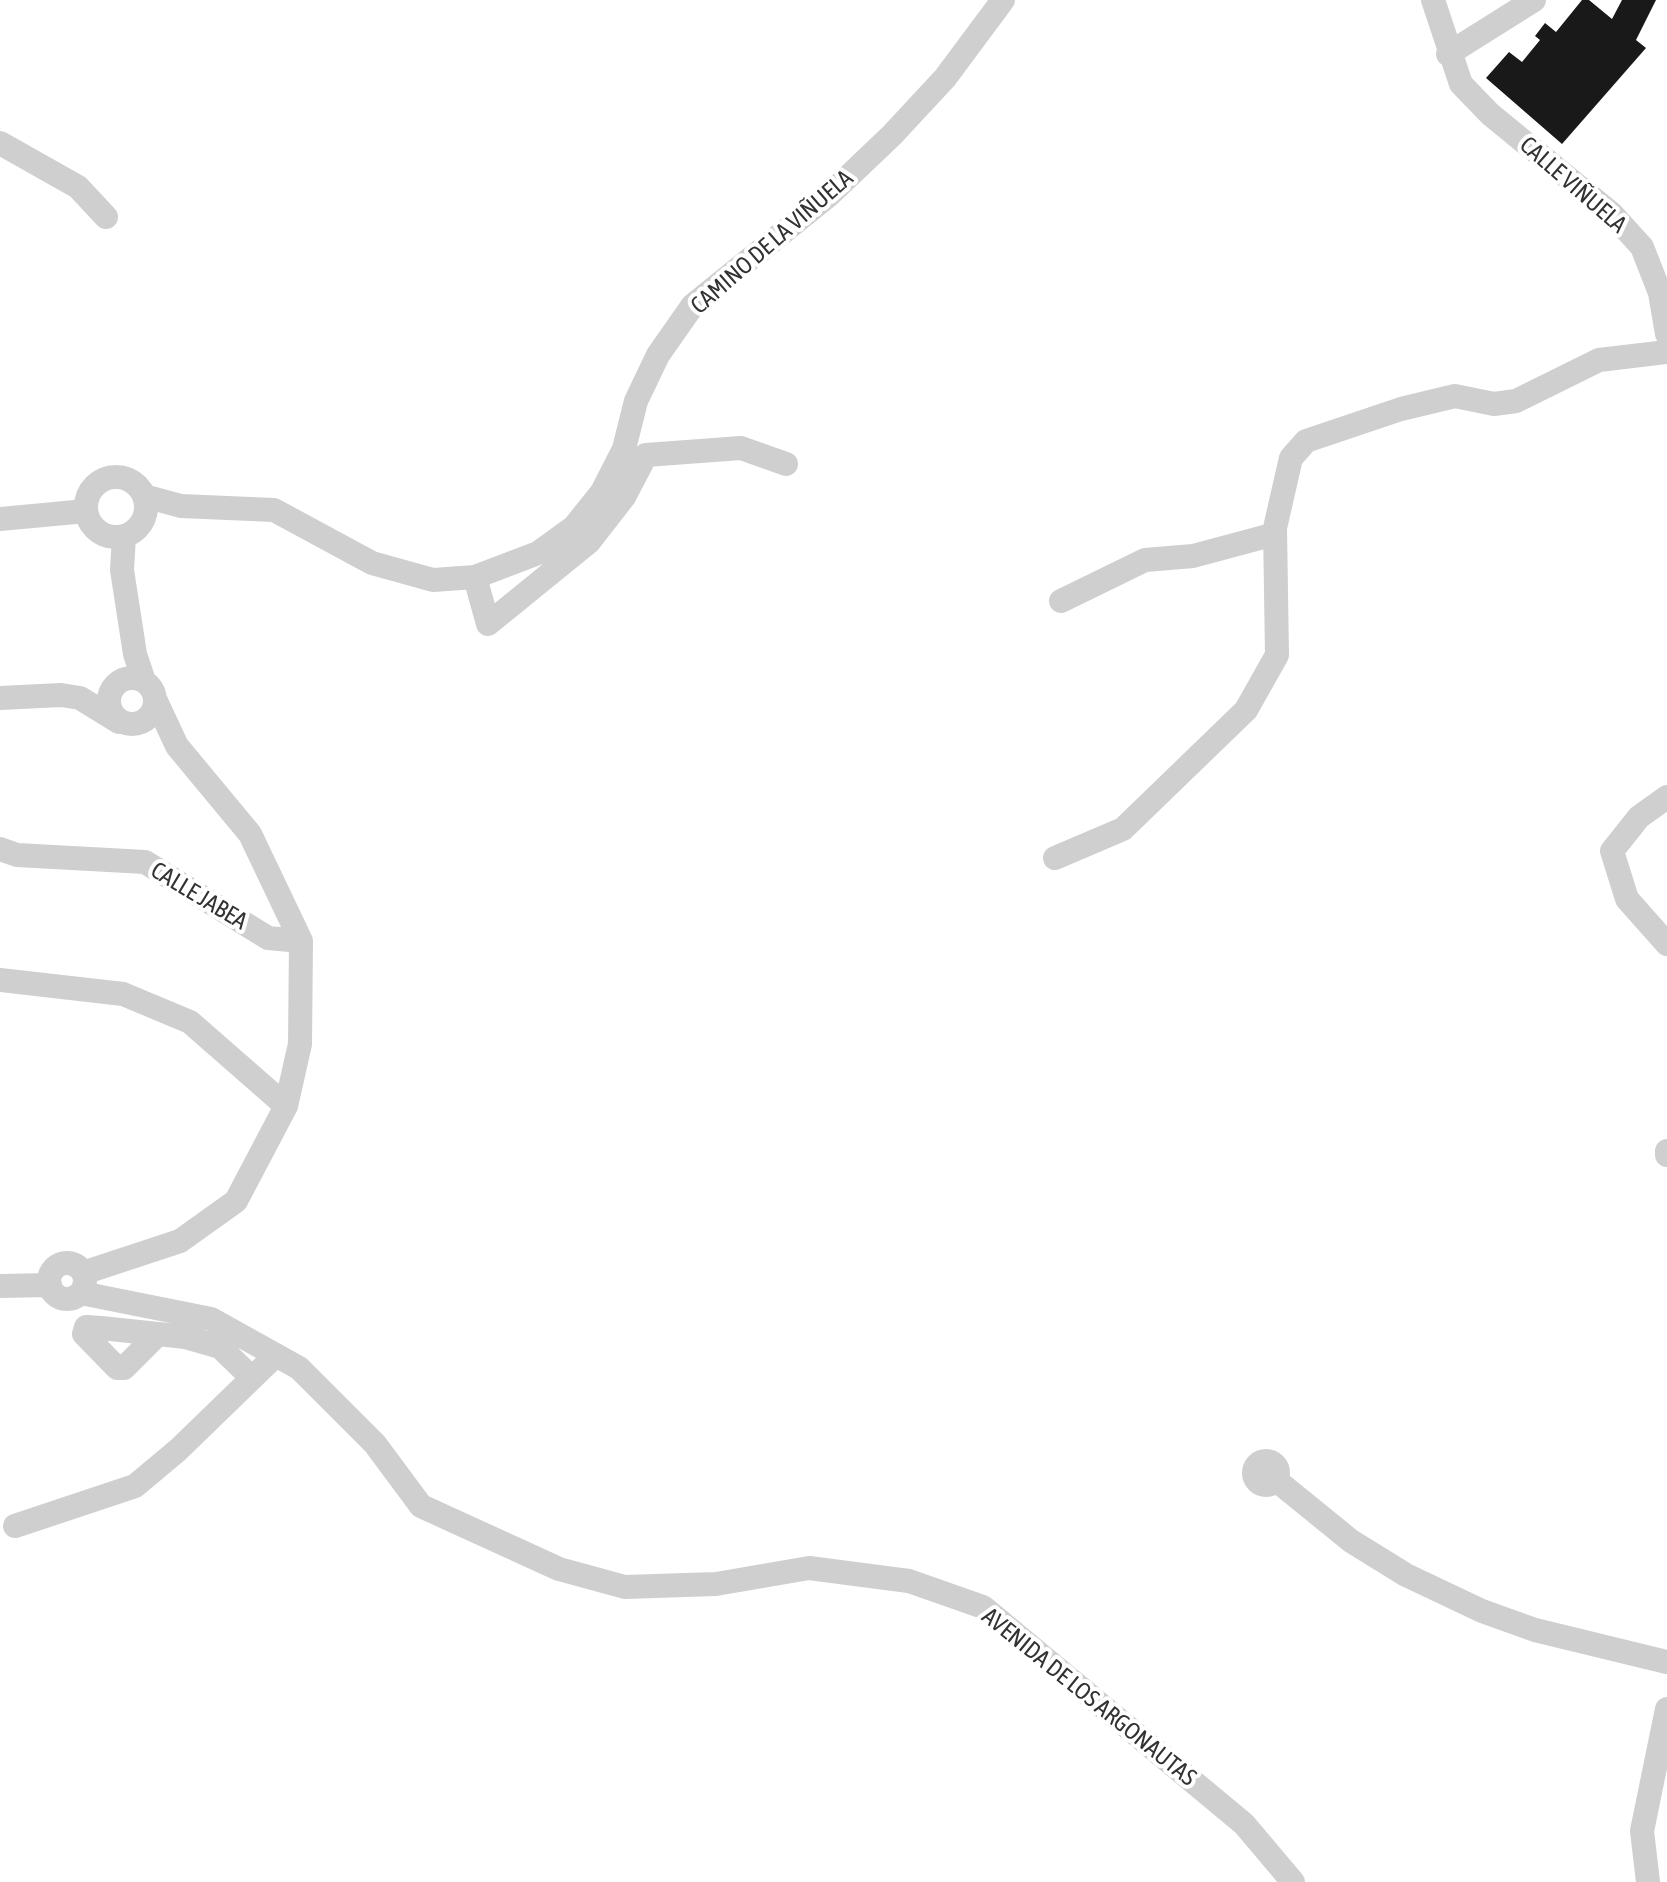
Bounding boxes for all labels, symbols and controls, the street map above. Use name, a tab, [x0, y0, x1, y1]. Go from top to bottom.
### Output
street label: CALLE VIÑUELA	[1514, 131, 1632, 239]
street label: CAMINO DE LA VIÑUELA	[685, 164, 859, 320]
street label: CALLE JABEA	[146, 856, 252, 936]
street label: AVENIDA DE LOS ARGONAUTAS	[976, 1602, 1202, 1792]

